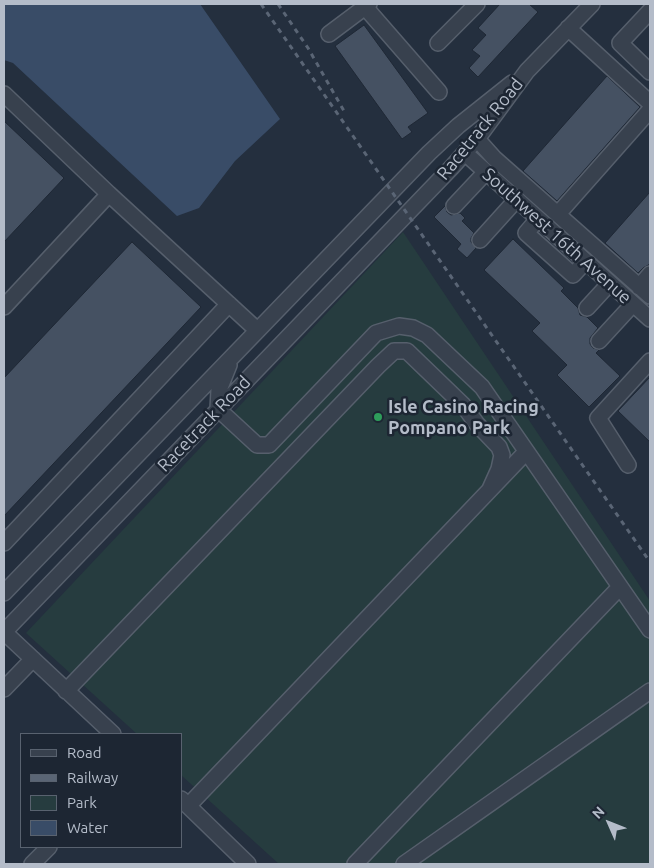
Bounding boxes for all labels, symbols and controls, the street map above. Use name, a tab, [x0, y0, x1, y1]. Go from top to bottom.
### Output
street label: Racetrack Road	[432, 74, 528, 184]
street label: Southwest 16th Avenue	[478, 163, 636, 309]
street label: Racetrack Road	[153, 372, 255, 476]
place label: Isle Casino Racing Pompano Park	[388, 396, 539, 438]
marker: Isle Casino Racing Pompano Park	[372, 411, 384, 423]
legend	[20, 733, 182, 848]
text: Road	[67, 744, 102, 761]
text: Railway	[67, 769, 118, 786]
text: Park	[67, 794, 97, 811]
north arrow	[584, 798, 634, 848]
text: N	[589, 803, 608, 822]
text: Water	[67, 819, 108, 836]

